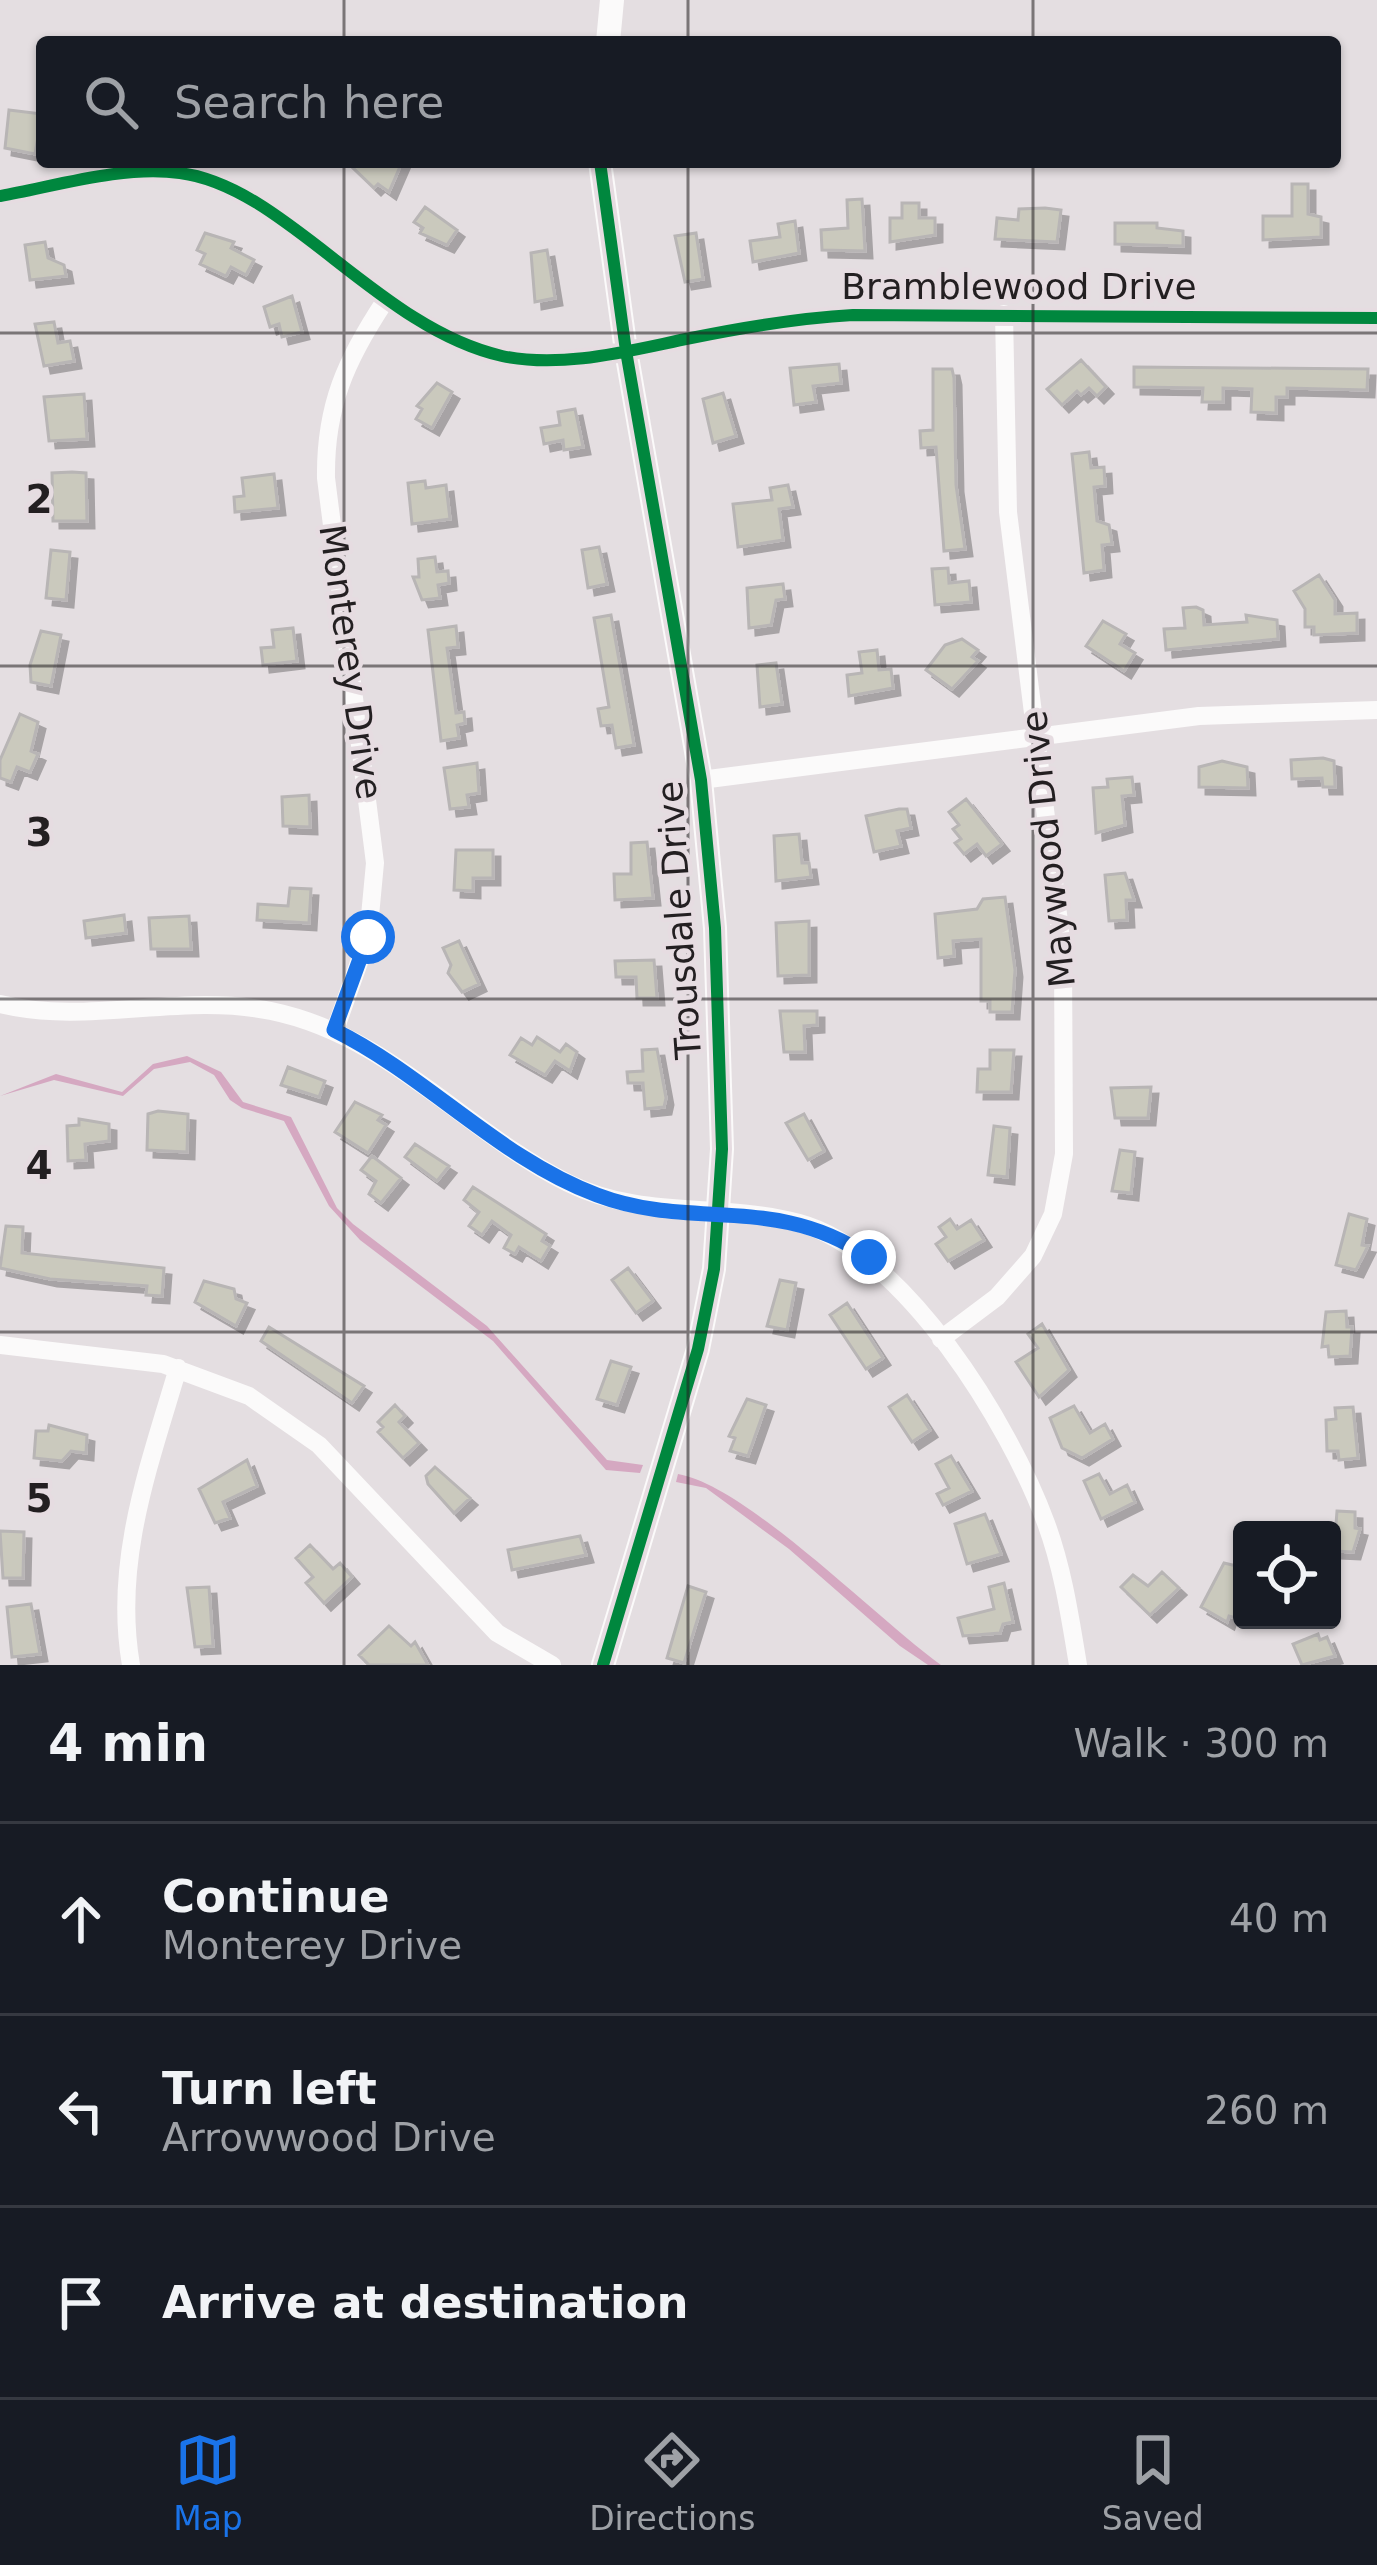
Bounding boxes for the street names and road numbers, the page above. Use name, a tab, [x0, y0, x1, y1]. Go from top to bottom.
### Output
street label: Bramblewood Drive	[841, 266, 1197, 307]
street label: Monterey Drive	[311, 522, 391, 802]
street label: Maywood Drive	[1013, 709, 1083, 989]
street label: Trousdale Drive	[649, 780, 709, 1061]

